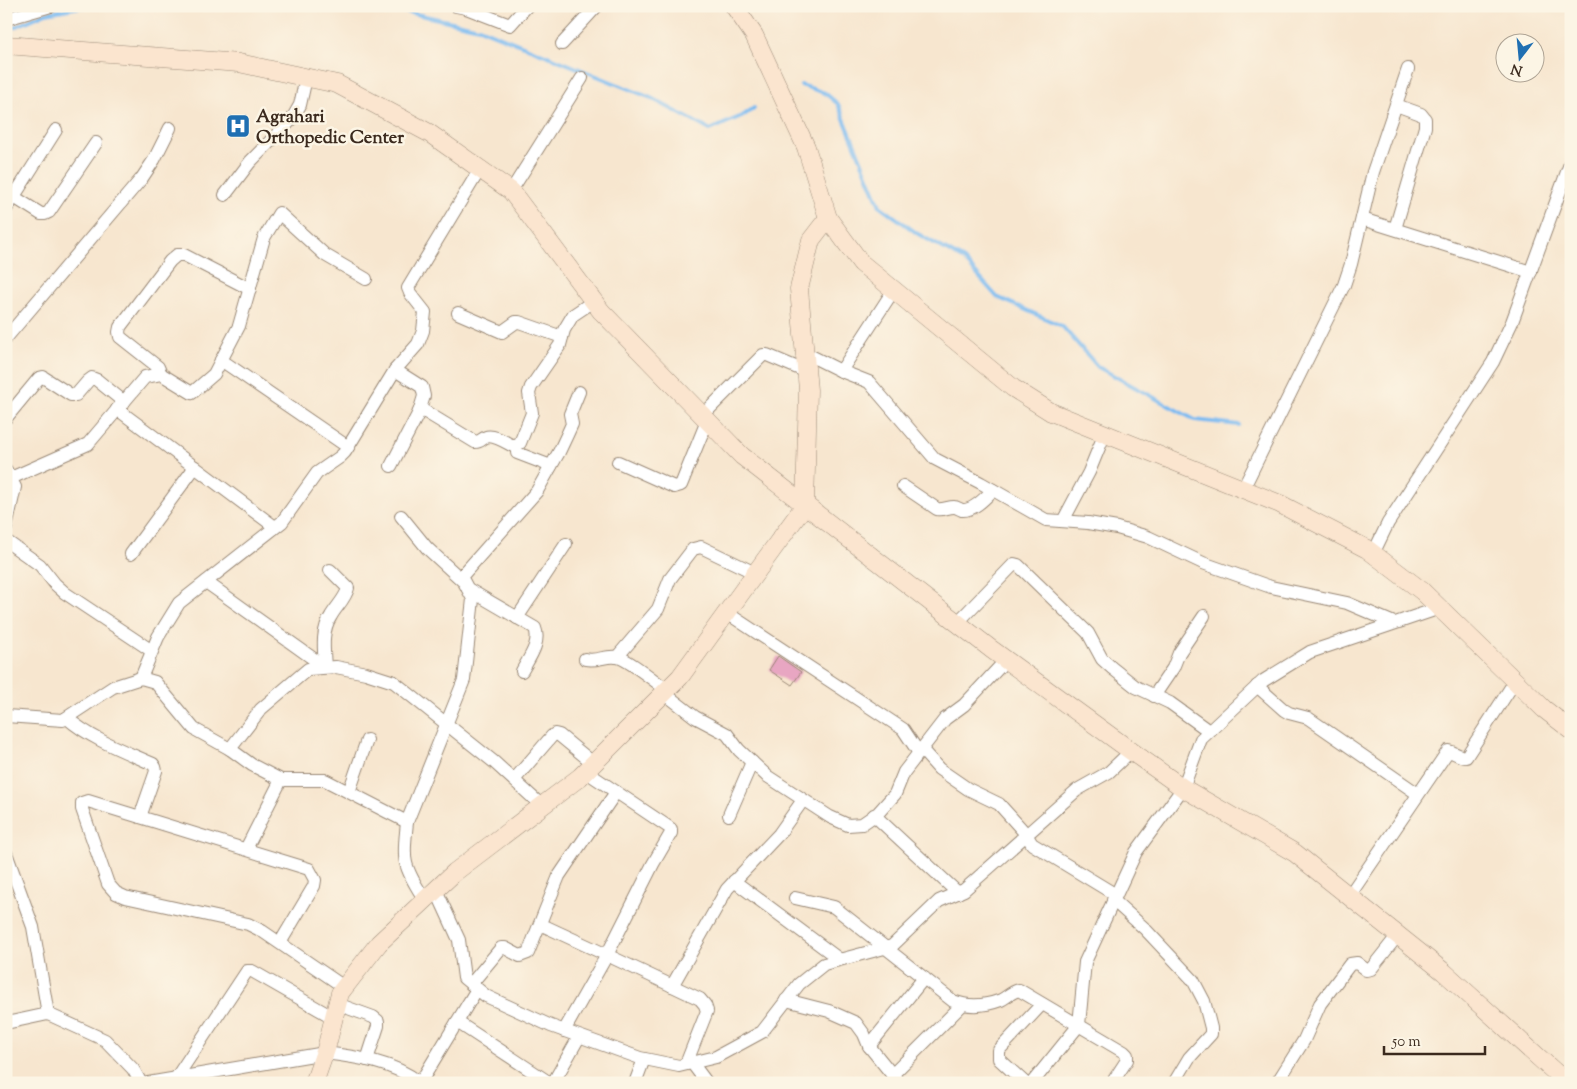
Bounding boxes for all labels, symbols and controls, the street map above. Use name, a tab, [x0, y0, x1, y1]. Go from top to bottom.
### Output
north arrow	[1494, 32, 1544, 82]
text: N	[1509, 57, 1525, 80]
place label: Agrahari Orthopedic Center	[256, 105, 404, 152]
hospital icon: Agrahari Orthopedic Center	[225, 113, 251, 139]
scale bar	[1384, 1024, 1486, 1056]
text: 50 m	[1391, 1032, 1421, 1053]

